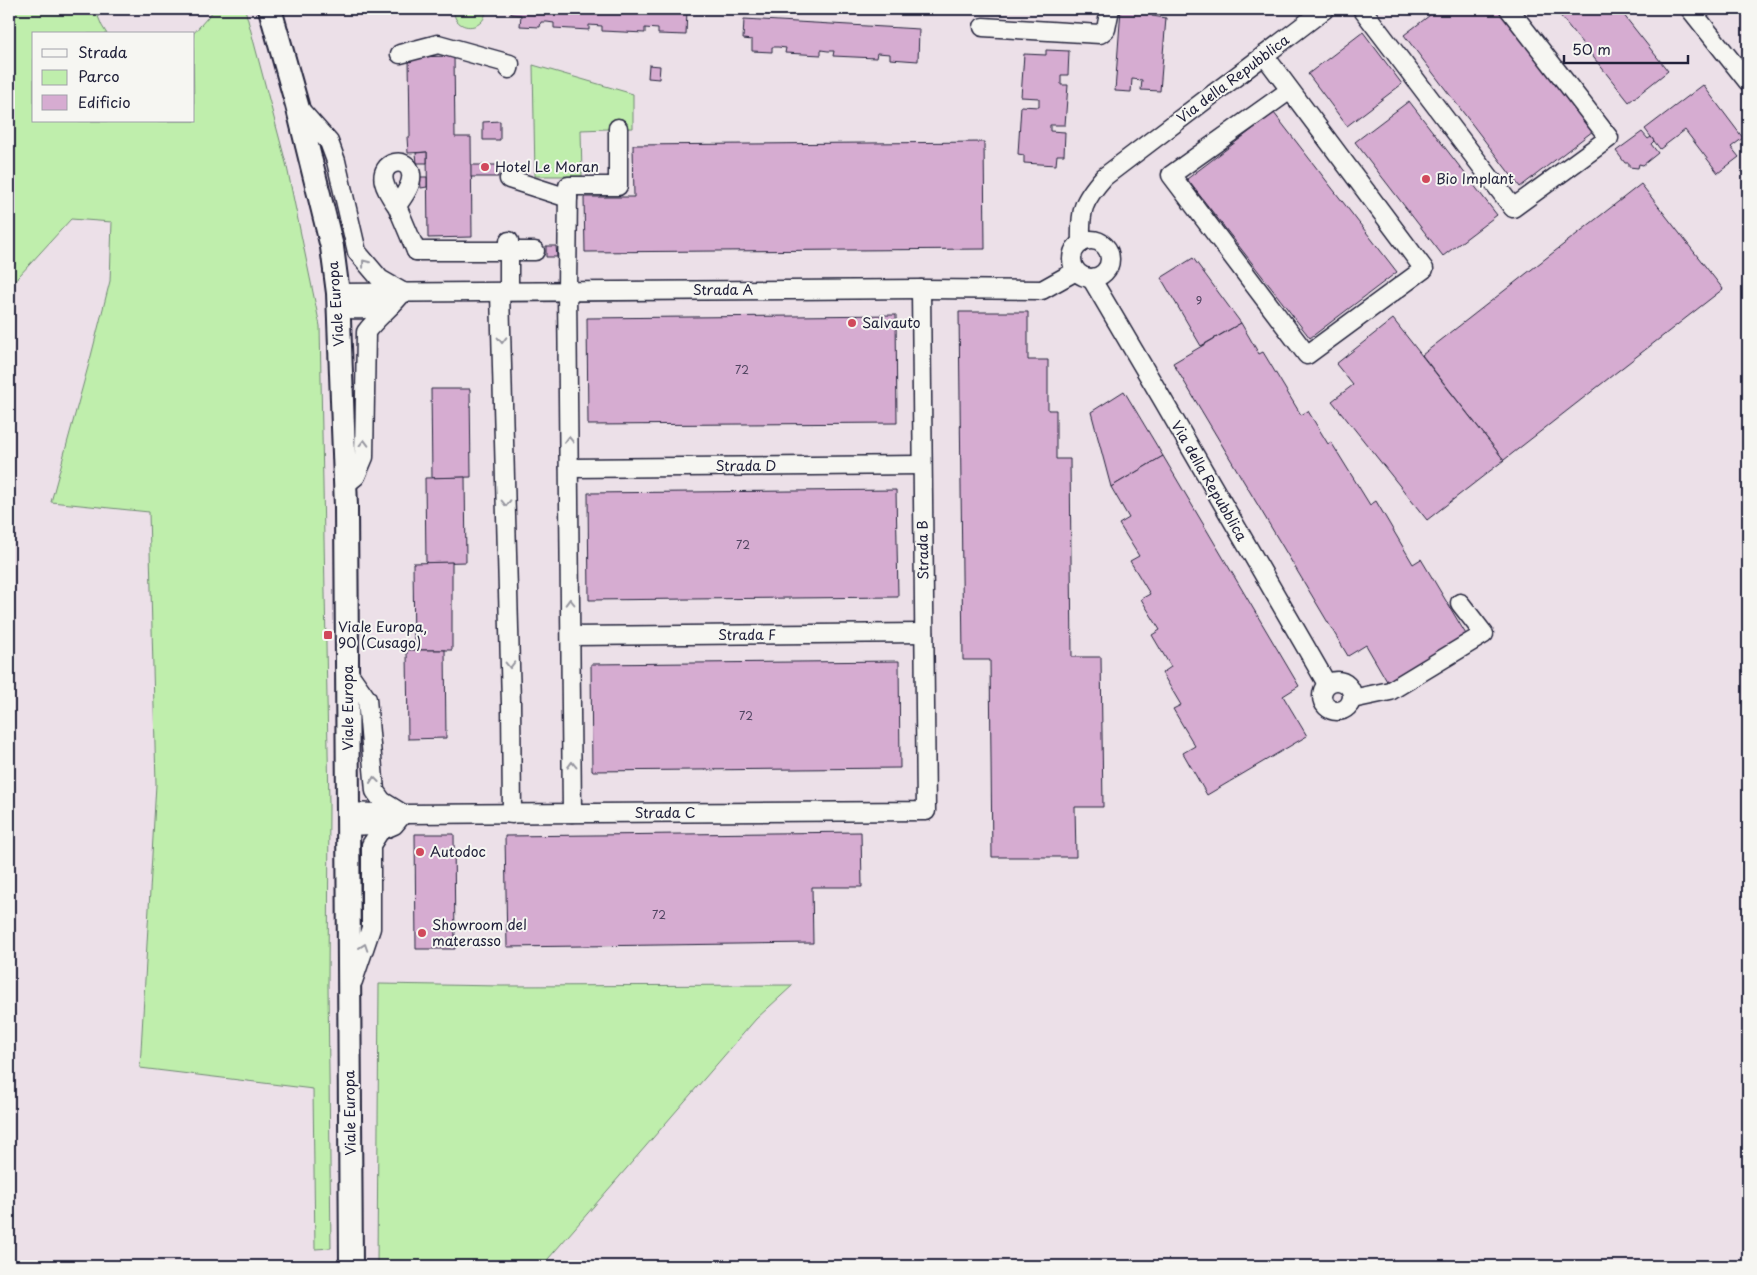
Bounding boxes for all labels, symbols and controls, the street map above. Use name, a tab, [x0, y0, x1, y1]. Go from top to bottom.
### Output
street label: Via della Repubblica	[1172, 29, 1294, 128]
legend	[32, 32, 195, 122]
scale bar	[1564, 32, 1688, 64]
text: 50 m	[1572, 37, 1611, 60]
text: Strada	[78, 40, 128, 63]
text: Parco	[78, 64, 120, 87]
text: Edificio	[78, 90, 131, 113]
place label: Hotel Le Moran	[495, 156, 599, 177]
marker: Hotel Le Moran	[479, 161, 491, 173]
place label: Bio Implant	[1436, 168, 1514, 189]
marker: Bio Implant	[1420, 173, 1432, 185]
street label: Viale Europa	[322, 260, 349, 347]
one-way arrow	[363, 260, 371, 269]
street label: Strada A	[693, 279, 754, 300]
house number: 9	[1196, 292, 1202, 309]
place label: Salvauto	[862, 312, 921, 333]
marker: Salvauto	[846, 317, 858, 329]
one-way arrow	[496, 337, 507, 345]
house number: 72	[735, 361, 749, 378]
street label: Via della Repubblica	[1166, 417, 1253, 545]
one-way arrow	[564, 435, 574, 443]
one-way arrow	[359, 438, 369, 446]
street label: Strada D	[716, 455, 776, 476]
one-way arrow	[500, 499, 511, 507]
street label: Strada B	[911, 520, 934, 580]
house number: 72	[736, 536, 750, 553]
one-way arrow	[565, 598, 575, 606]
place label: Viale Europa, 90 (Cusago)	[338, 616, 427, 653]
street label: Strada F	[718, 624, 776, 645]
marker: Viale Europa, 90 (Cusago)	[322, 629, 334, 641]
one-way arrow	[505, 662, 515, 670]
street label: Viale Europa	[337, 665, 358, 751]
house number: 72	[739, 707, 753, 724]
one-way arrow	[567, 760, 577, 768]
one-way arrow	[369, 775, 380, 783]
street label: Strada C	[634, 802, 696, 823]
place label: Autodoc	[430, 841, 486, 862]
marker: Autodoc	[414, 846, 426, 858]
house number: 72	[652, 906, 666, 923]
place label: Showroom del materasso	[432, 914, 527, 951]
marker: Showroom del materasso	[416, 927, 428, 939]
one-way arrow	[358, 943, 368, 952]
street label: Viale Europa	[338, 1070, 361, 1156]

